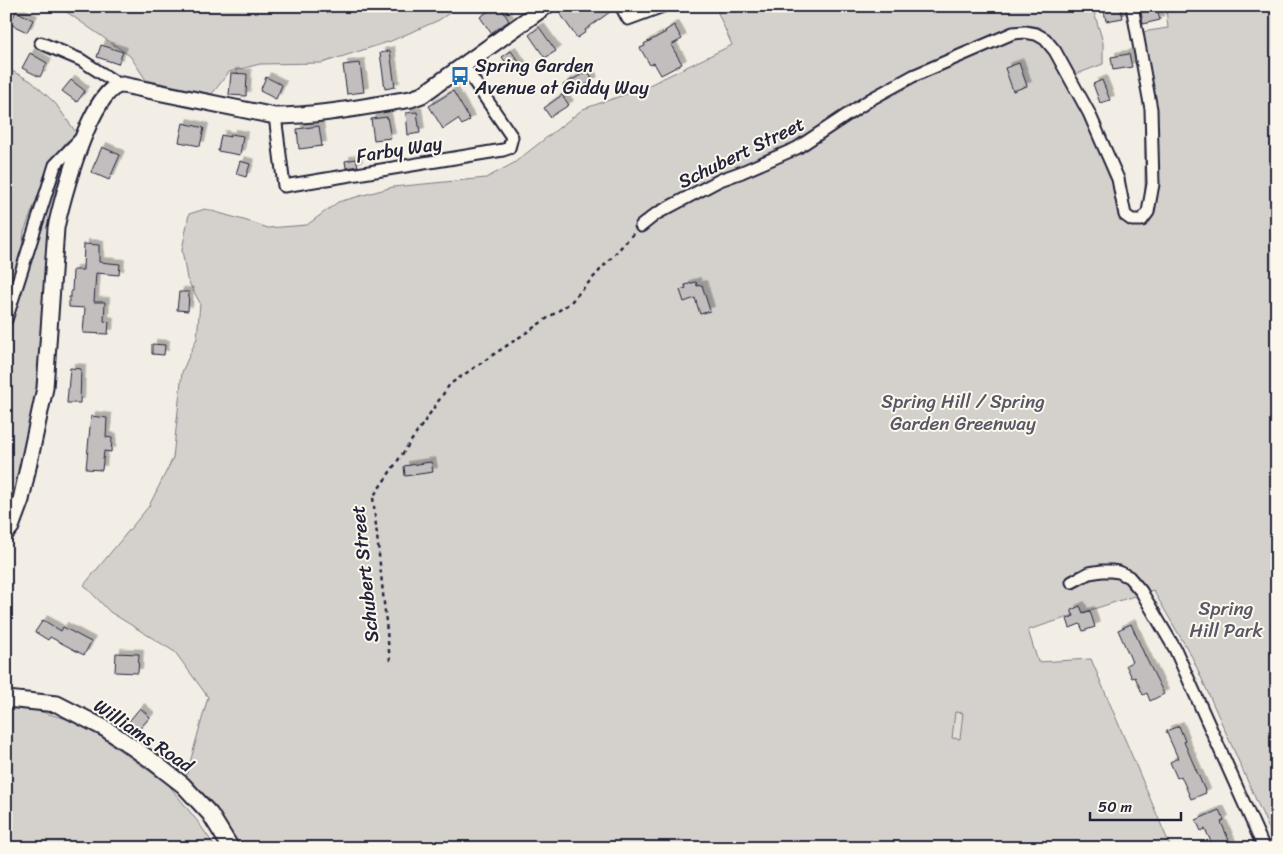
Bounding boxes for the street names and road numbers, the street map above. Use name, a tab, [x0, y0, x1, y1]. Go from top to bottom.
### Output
street label: Schubert Street	[672, 107, 810, 197]
street label: Farby Way	[354, 126, 445, 173]
street label: Schubert Street	[341, 504, 388, 644]
street label: Williams Road	[87, 690, 201, 782]

